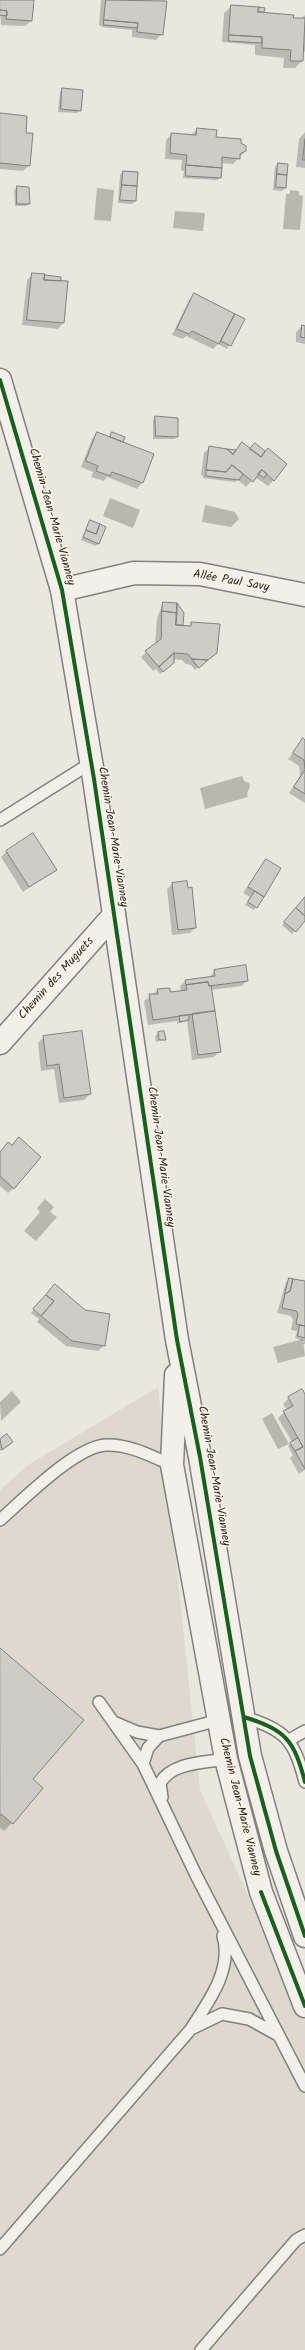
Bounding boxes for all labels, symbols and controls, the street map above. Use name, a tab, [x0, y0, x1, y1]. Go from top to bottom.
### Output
street label: Chemin Jean-Marie Vianney	[25, 447, 77, 587]
street label: Allée Paul Savy	[192, 568, 270, 596]
street label: Chemin Jean-Marie Vianney	[94, 766, 130, 908]
street label: Chemin des Muguets	[16, 935, 98, 1023]
street label: Chemin Jean-Marie Vianney	[143, 1086, 177, 1228]
street label: Chemin Jean-Marie Vianney	[194, 1405, 232, 1547]
street label: Chemin Jean-Marie Vianney	[215, 1736, 263, 1878]

